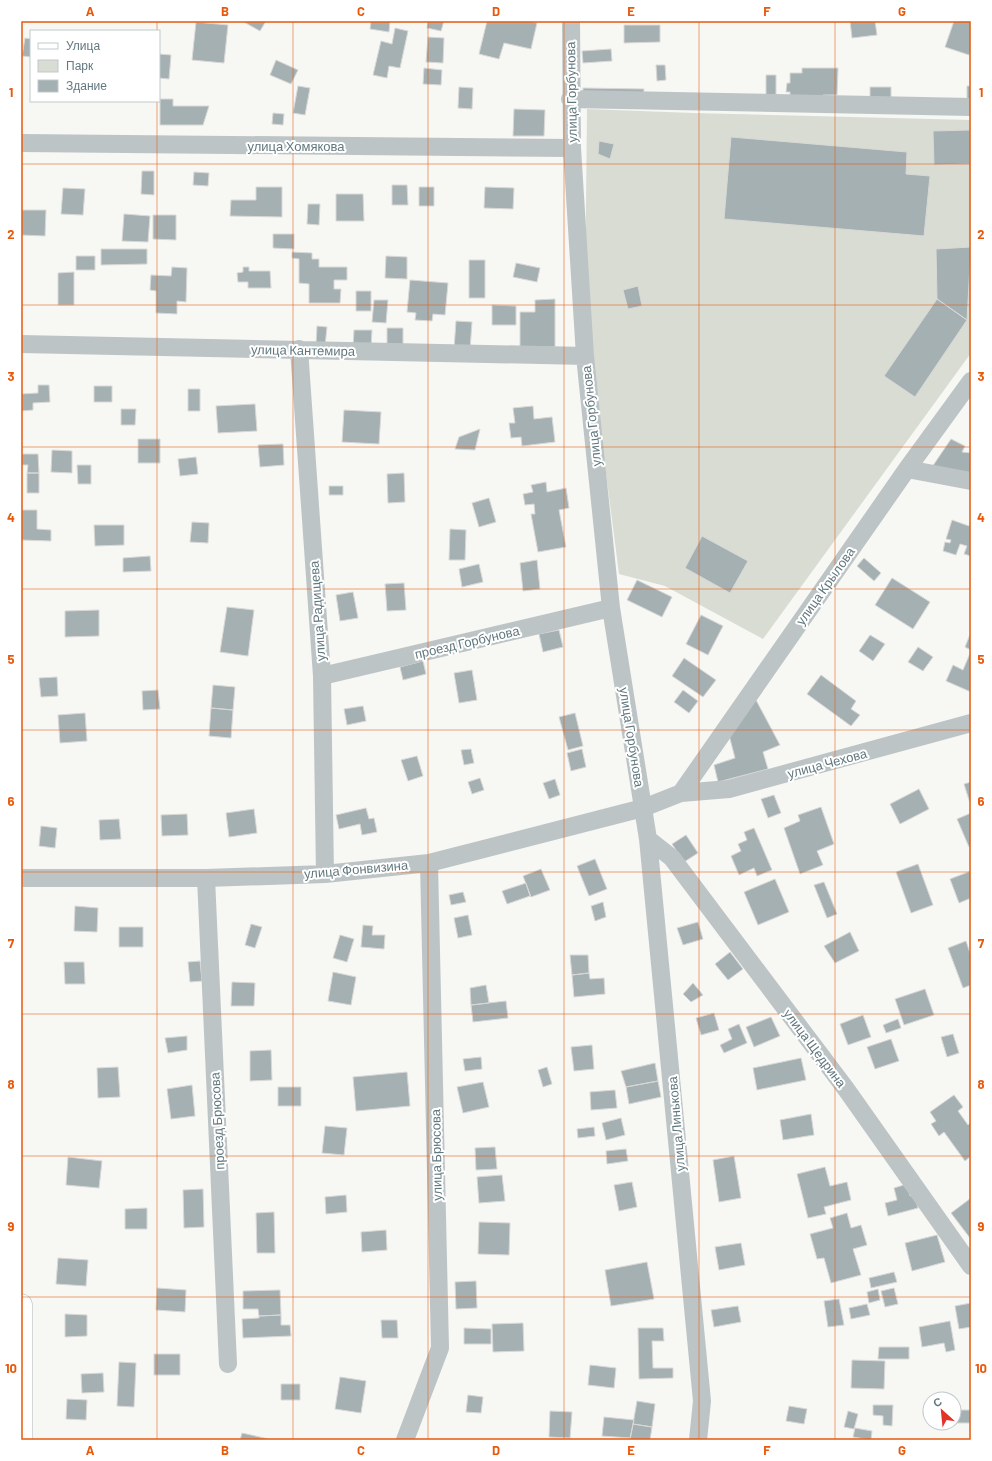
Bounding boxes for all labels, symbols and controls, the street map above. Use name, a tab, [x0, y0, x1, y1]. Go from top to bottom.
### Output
text: A	[86, 3, 95, 19]
text: B	[221, 3, 229, 19]
text: C	[357, 3, 365, 19]
text: D	[492, 3, 500, 19]
text: E	[627, 3, 635, 19]
text: F	[763, 3, 771, 19]
text: G	[898, 3, 906, 19]
legend	[30, 30, 160, 102]
text: Улица	[66, 38, 100, 53]
street label: улица Горбунова	[562, 41, 580, 143]
text: Парк	[66, 58, 94, 73]
text: Здание	[66, 78, 107, 93]
text: 1	[9, 84, 13, 100]
text: 1	[979, 84, 983, 100]
street label: улица Хомякова	[247, 138, 345, 154]
text: 2	[7, 226, 15, 242]
text: 2	[977, 226, 985, 242]
street label: улица Кантемира	[251, 341, 356, 359]
street label: улица Горбунова	[578, 364, 604, 467]
text: 3	[7, 368, 15, 384]
text: 3	[977, 368, 985, 384]
text: 4	[7, 509, 15, 525]
text: 4	[977, 509, 985, 525]
street label: улица Крылова	[792, 543, 858, 628]
street label: улица Радищева	[305, 560, 328, 662]
street label: проезд Горбунова	[413, 622, 522, 662]
text: 5	[7, 651, 15, 667]
text: 5	[977, 651, 985, 667]
street label: улица Горбунова	[616, 686, 648, 789]
street label: улица Чехова	[786, 745, 869, 781]
text: 6	[8, 793, 15, 809]
text: 6	[978, 793, 985, 809]
street label: улица Фонвизина	[303, 856, 409, 882]
text: 7	[8, 935, 15, 951]
text: 7	[978, 935, 985, 951]
street label: улица Щедрина	[780, 1006, 850, 1091]
street label: проезд Брюсова	[206, 1071, 228, 1170]
street label: улица Линькова	[664, 1075, 688, 1172]
text: 8	[7, 1076, 15, 1092]
text: 8	[977, 1076, 985, 1092]
street label: улица Брюсова	[427, 1108, 445, 1201]
text: 9	[8, 1218, 15, 1234]
text: 9	[978, 1218, 985, 1234]
text: 10	[5, 1360, 17, 1376]
text: 10	[975, 1360, 987, 1376]
north arrow	[922, 1391, 962, 1431]
text: С	[931, 1394, 944, 1409]
text: A	[86, 1442, 95, 1458]
text: B	[221, 1442, 229, 1458]
text: C	[357, 1442, 365, 1458]
text: D	[492, 1442, 500, 1458]
text: E	[627, 1442, 635, 1458]
text: F	[763, 1442, 771, 1458]
text: G	[898, 1442, 906, 1458]

